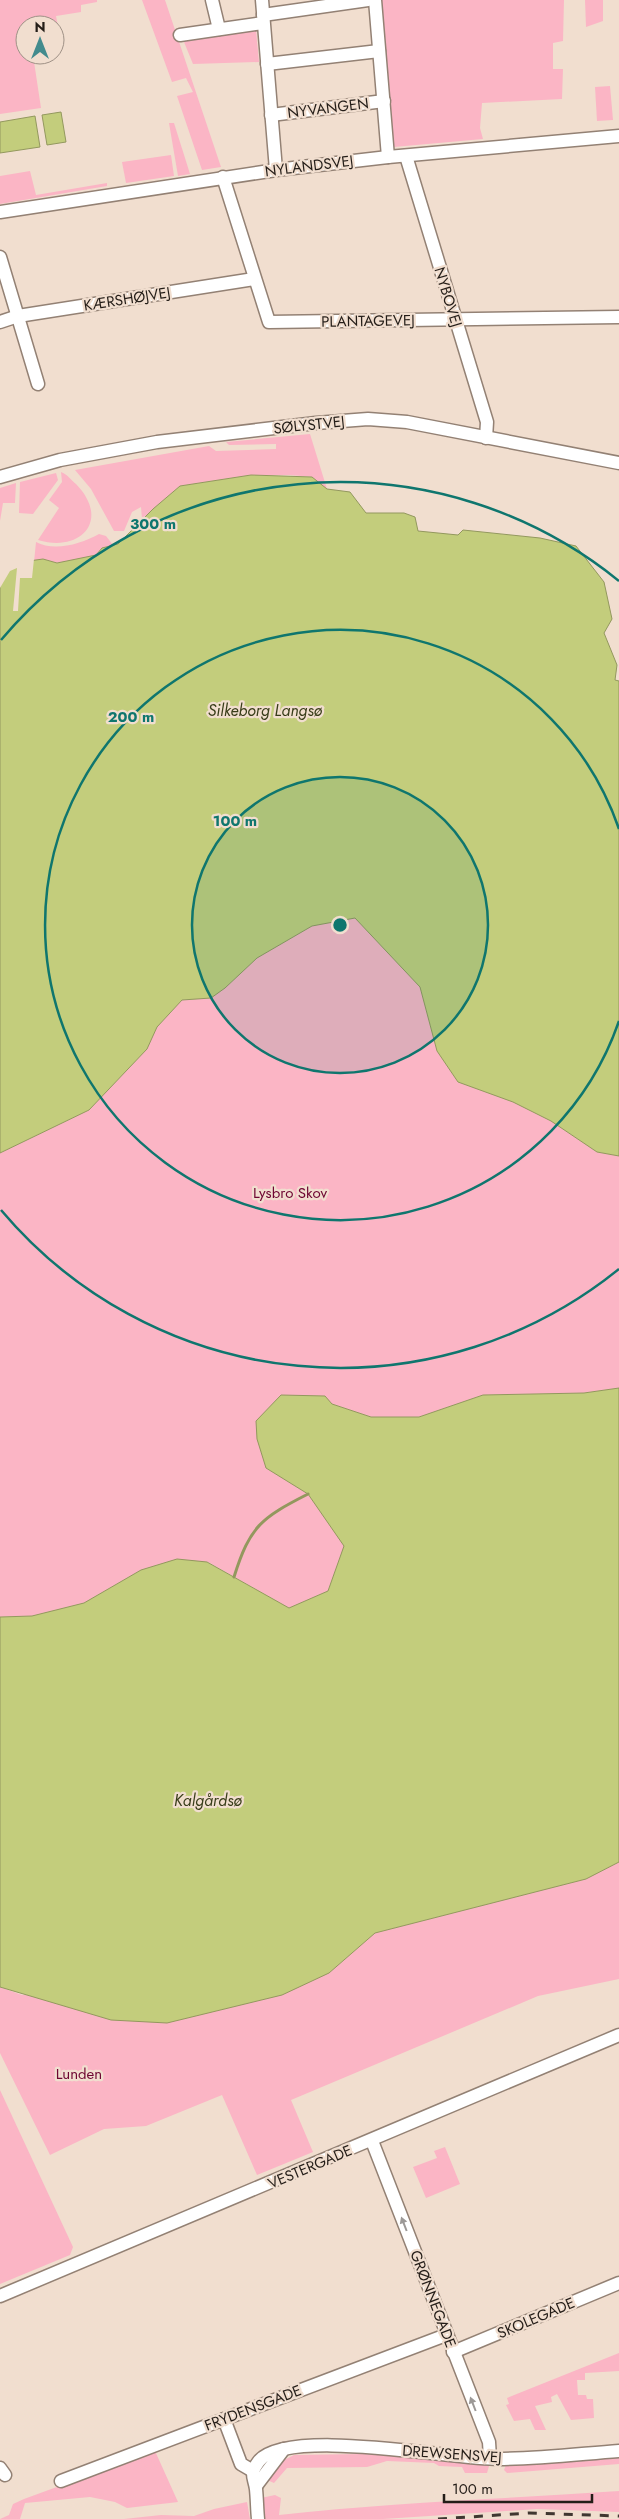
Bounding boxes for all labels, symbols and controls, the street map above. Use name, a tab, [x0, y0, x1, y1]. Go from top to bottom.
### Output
north arrow	[15, 15, 65, 65]
text: N	[34, 17, 46, 37]
street label: NYVANGEN	[286, 92, 370, 124]
street label: NYLANDSVEJ	[264, 150, 354, 182]
street label: NYBOVEJ	[428, 264, 468, 330]
street label: KÆRSHØJVEJ	[82, 281, 172, 317]
street label: PLANTAGEVEJ	[321, 309, 415, 333]
street label: SØLYSTVEJ	[272, 410, 346, 440]
text: 300 m	[130, 513, 176, 535]
water label: Silkeborg Langsø	[208, 699, 323, 722]
text: 200 m	[108, 706, 154, 728]
text: 100 m	[213, 810, 257, 832]
centre of rings	[331, 916, 349, 934]
park label: Lysbro Skov	[253, 1182, 327, 1204]
water label: Kalgårdsø	[174, 1789, 242, 1812]
park label: Lunden	[56, 2063, 102, 2085]
street label: VESTERGADE	[264, 2139, 356, 2195]
one-way arrow	[399, 2217, 407, 2231]
street label: GRØNNEGADE	[404, 2247, 462, 2351]
street label: SKOLEGADE	[494, 2292, 578, 2344]
street label: FRYDENSGADE	[201, 2379, 305, 2437]
one-way arrow	[469, 2396, 476, 2411]
street label: DREWSENSVEJ	[401, 2440, 503, 2468]
scale bar	[444, 2472, 592, 2504]
text: 100 m	[452, 2478, 493, 2500]

